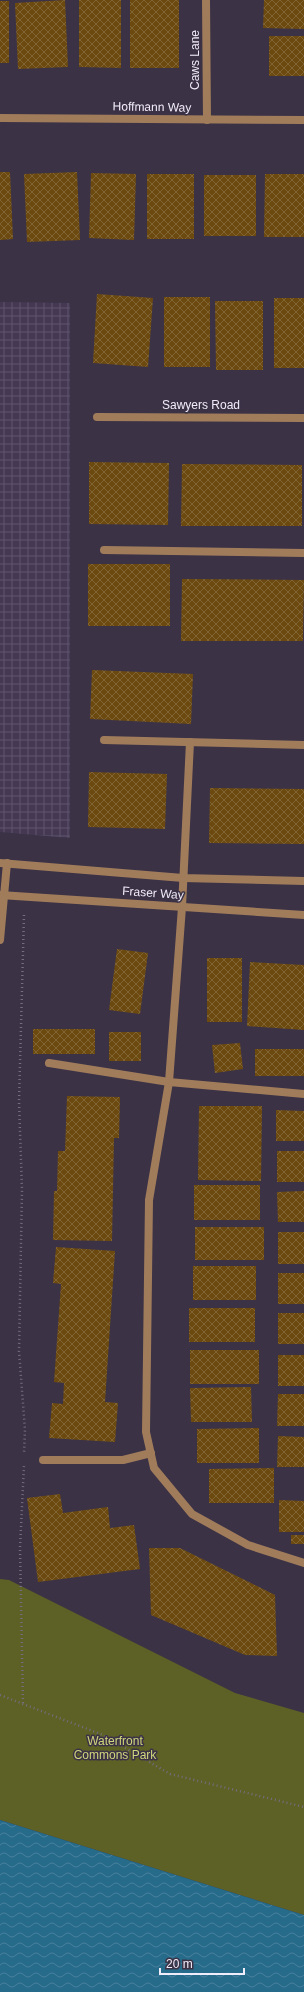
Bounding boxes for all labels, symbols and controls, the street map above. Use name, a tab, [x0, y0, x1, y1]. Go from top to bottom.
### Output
street label: Caws Lane	[188, 30, 202, 90]
street label: Hoffmann Way	[113, 99, 191, 115]
street label: Sawyers Road	[162, 398, 240, 412]
street label: Fraser Way	[122, 884, 184, 902]
park label: Waterfront Commons Park	[74, 1734, 157, 1762]
scale bar	[160, 1950, 244, 1976]
text: 20 m	[166, 1957, 193, 1971]

